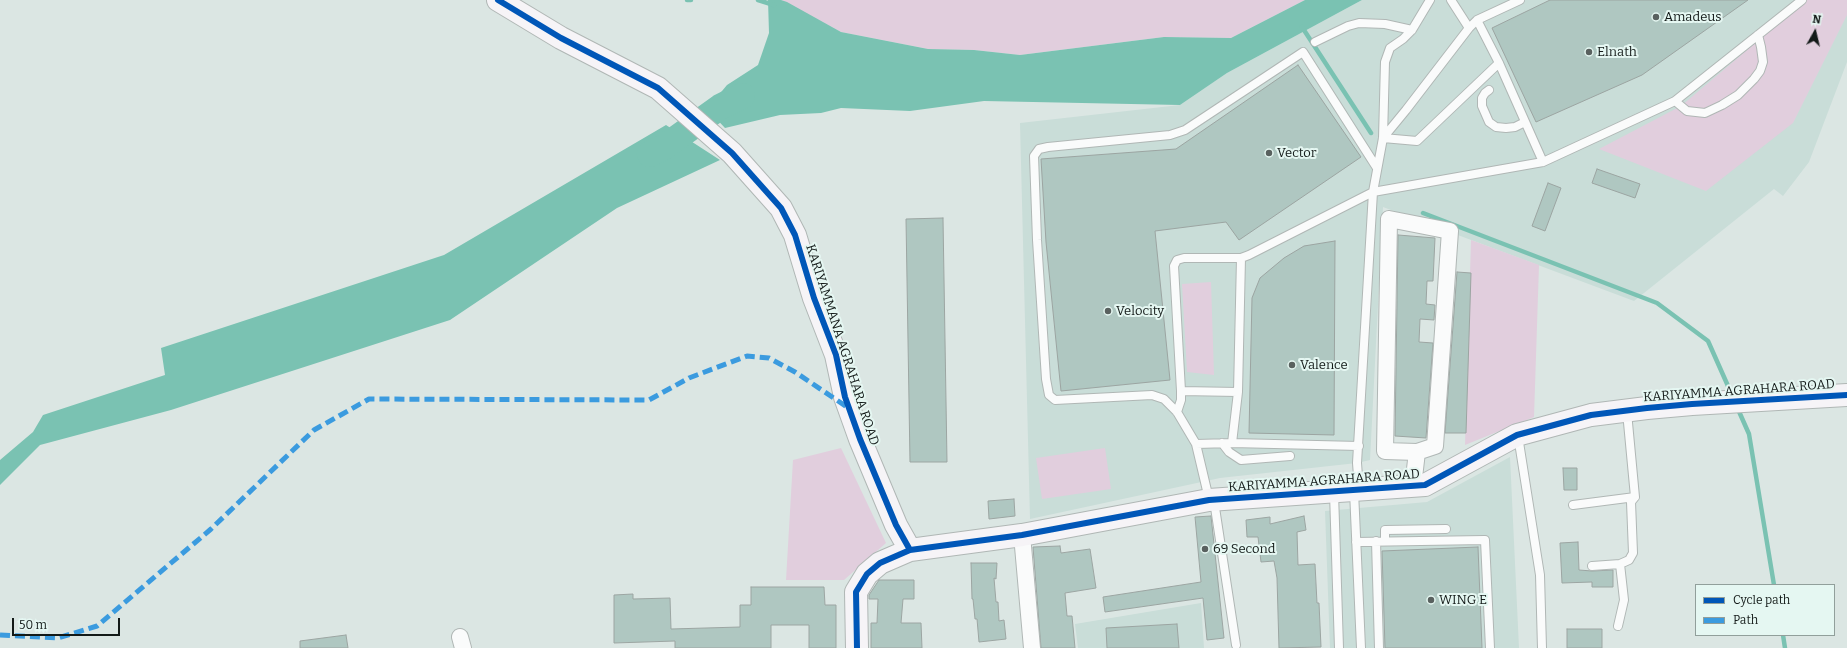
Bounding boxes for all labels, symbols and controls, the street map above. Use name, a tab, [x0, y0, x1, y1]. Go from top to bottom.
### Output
place label: Amadeus	[1664, 9, 1722, 25]
marker: Amadeus	[1651, 12, 1661, 22]
north arrow	[1795, 12, 1835, 52]
text: N	[1812, 13, 1822, 27]
place label: Elnath	[1597, 44, 1637, 60]
marker: Elnath	[1584, 47, 1594, 57]
place label: Vector	[1277, 145, 1316, 161]
marker: Vector	[1264, 148, 1274, 158]
street label: KARIYAMMANA AGRAHARA ROAD	[802, 242, 882, 448]
place label: Velocity	[1116, 303, 1164, 319]
marker: Velocity	[1103, 306, 1113, 316]
place label: Valence	[1300, 357, 1348, 373]
marker: Valence	[1287, 360, 1297, 370]
street label: KARIYAMMA AGRAHARA ROAD	[1643, 377, 1835, 405]
street label: KARIYAMMA AGRAHARA ROAD	[1228, 467, 1420, 495]
place label: 69 Second	[1213, 541, 1275, 557]
marker: 69 Second	[1200, 544, 1210, 554]
legend	[1695, 584, 1835, 636]
place label: WING E	[1439, 592, 1487, 608]
text: Cycle path	[1733, 593, 1790, 607]
marker: WING E	[1426, 595, 1436, 605]
scale bar	[14, 610, 122, 636]
text: Path	[1733, 613, 1758, 627]
text: 50 m	[19, 618, 47, 632]

